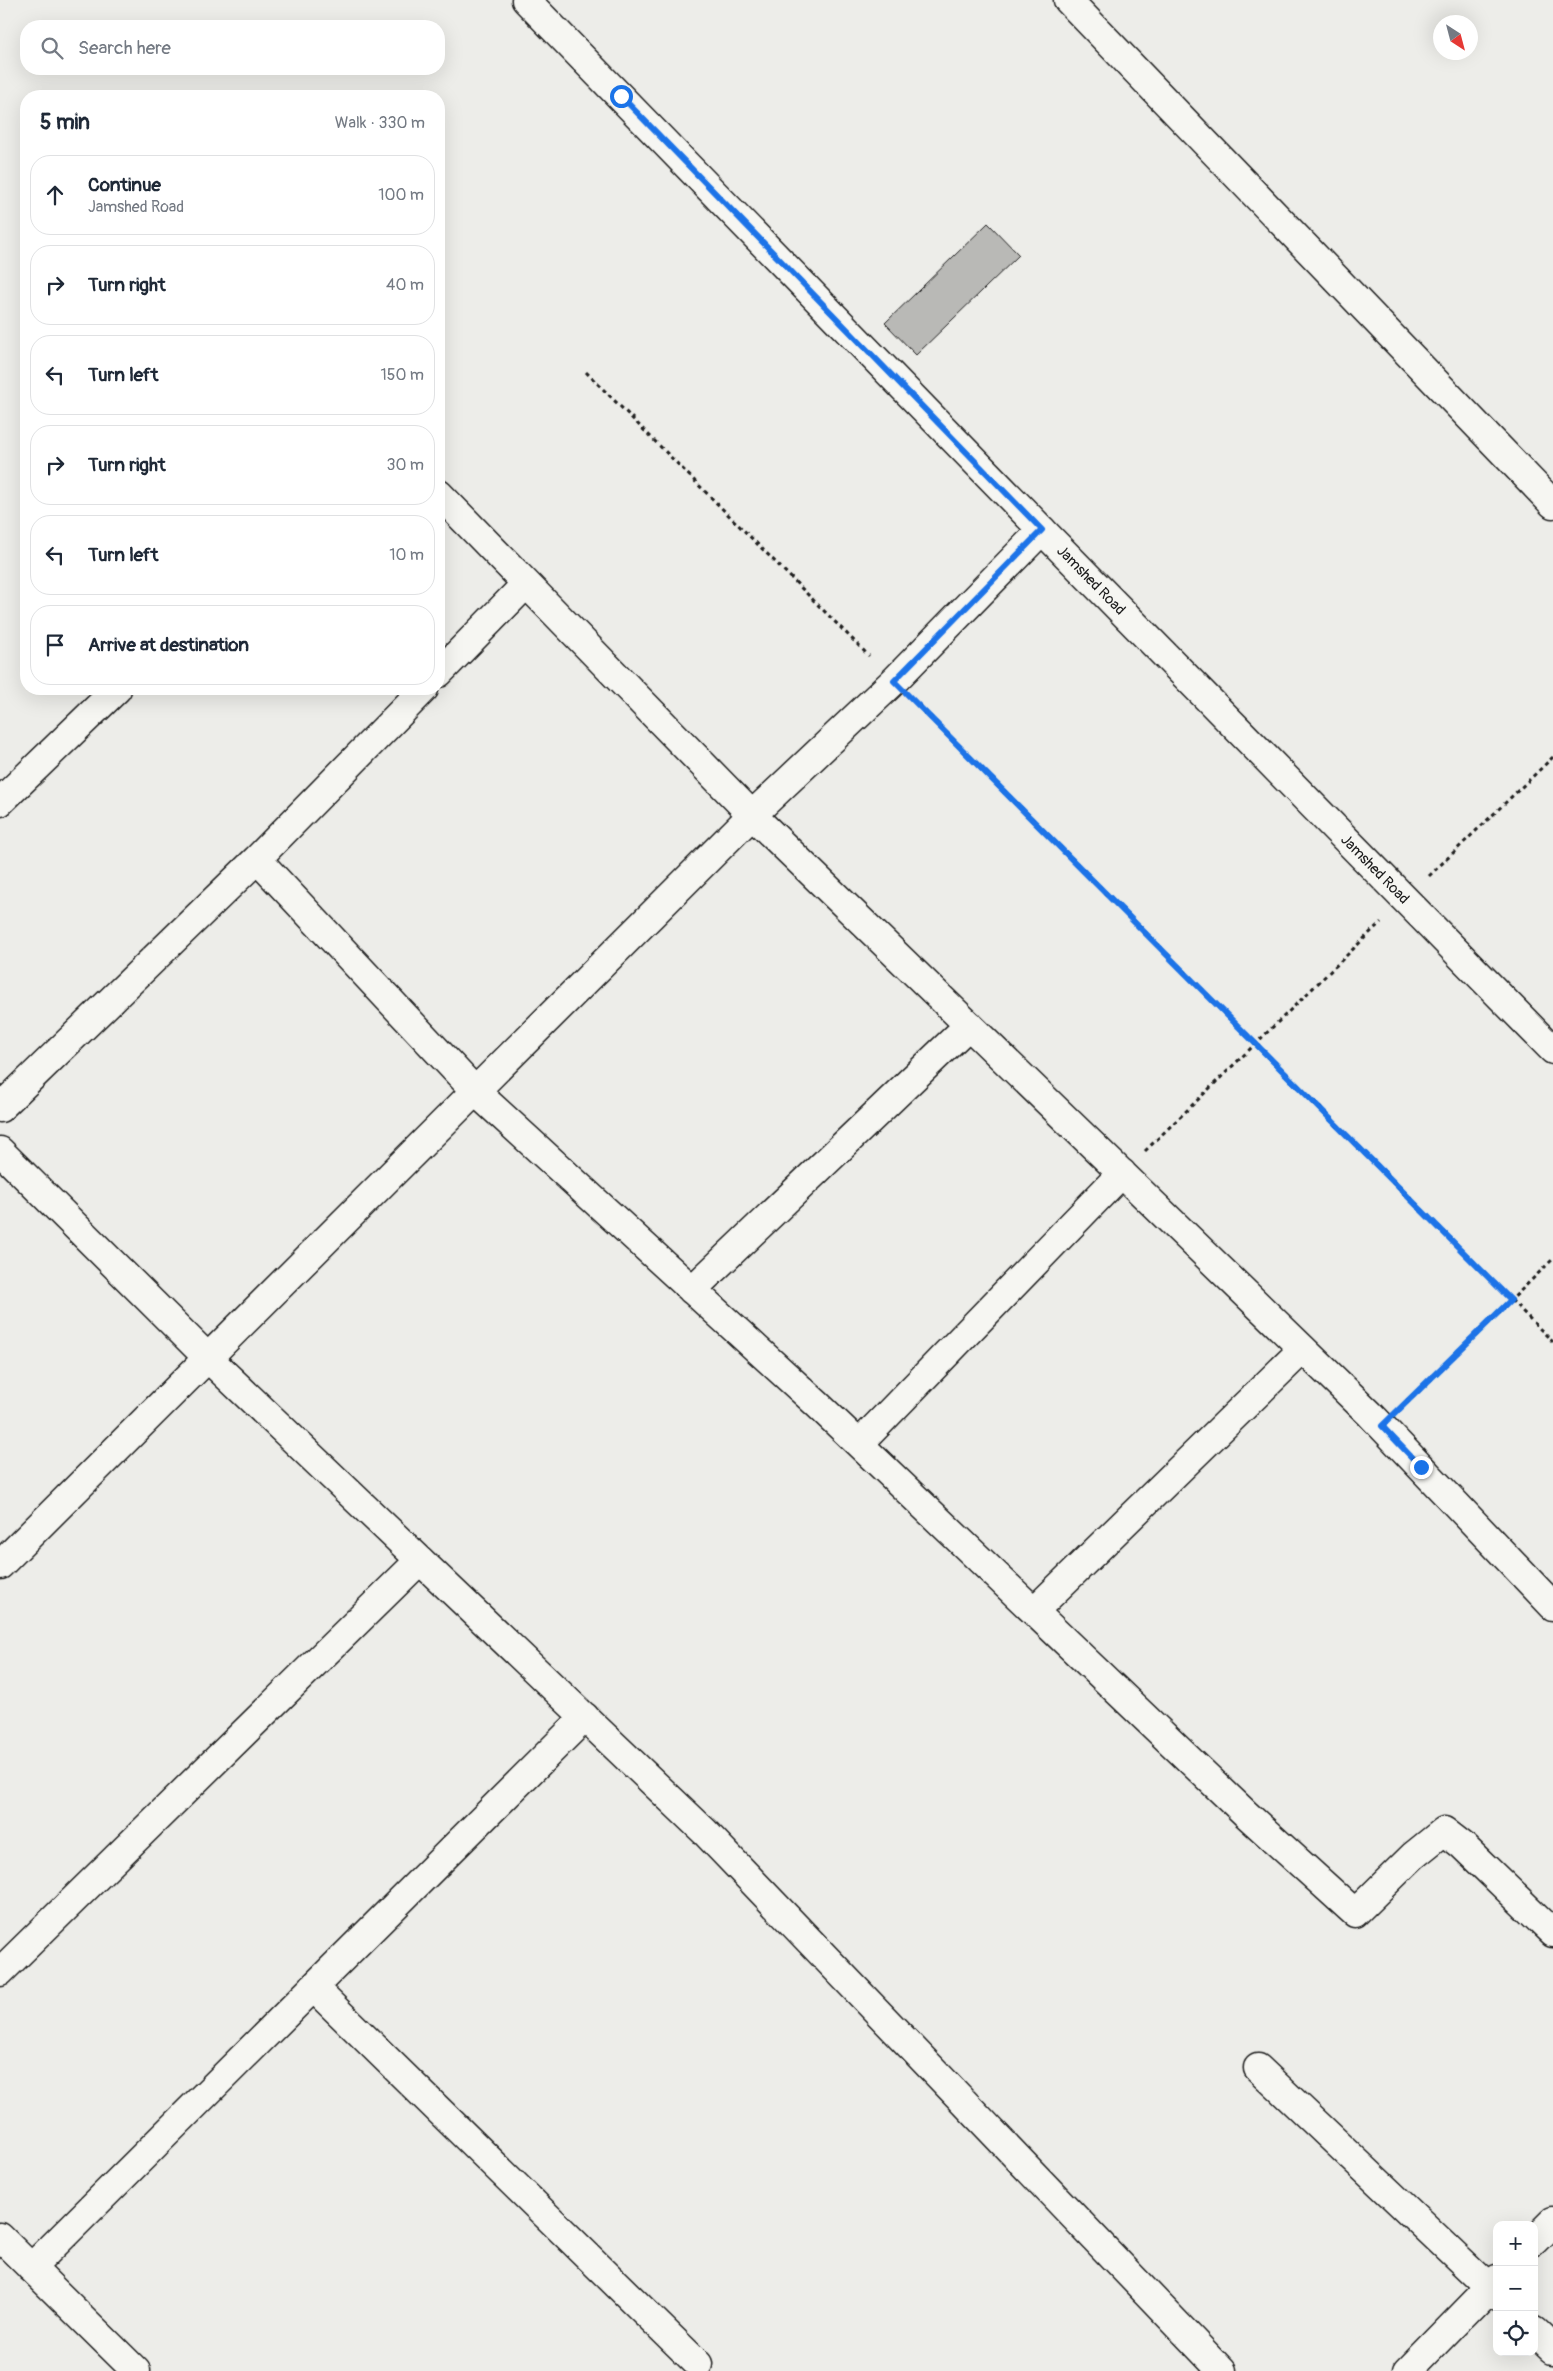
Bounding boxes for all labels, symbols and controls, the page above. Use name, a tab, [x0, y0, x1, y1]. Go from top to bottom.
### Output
north arrow	[1433, 15, 1478, 60]
search box	[20, 20, 445, 75]
icon: search	[38, 34, 66, 62]
text: Search here	[78, 36, 171, 60]
route start	[610, 85, 633, 108]
text: 5 min	[40, 109, 90, 136]
text: Walk · 330 m	[335, 113, 425, 133]
text: Continue	[88, 173, 161, 197]
icon: ahead	[41, 181, 69, 209]
text: 100 m	[378, 185, 424, 205]
text: Jamshed Road	[88, 197, 184, 217]
icon: right	[41, 271, 69, 299]
text: Turn right	[88, 273, 166, 297]
text: 40 m	[386, 275, 424, 295]
icon: left	[41, 361, 69, 389]
text: Turn left	[88, 363, 158, 387]
text: 150 m	[380, 365, 424, 385]
icon: right	[41, 451, 69, 479]
text: Turn right	[88, 453, 166, 477]
text: 30 m	[386, 455, 424, 475]
icon: left	[41, 541, 69, 569]
street label: Jamshed Road	[1053, 542, 1129, 619]
text: Turn left	[88, 543, 158, 567]
text: 10 m	[389, 545, 424, 565]
icon: arrive	[41, 631, 69, 659]
text: Arrive at destination	[88, 633, 249, 657]
street label: Jamshed Road	[1336, 831, 1413, 908]
route end	[1410, 1456, 1433, 1479]
map controls	[1493, 2221, 1538, 2356]
button: +	[1493, 2221, 1538, 2266]
button: −	[1493, 2266, 1538, 2311]
button: locate	[1493, 2311, 1538, 2356]

